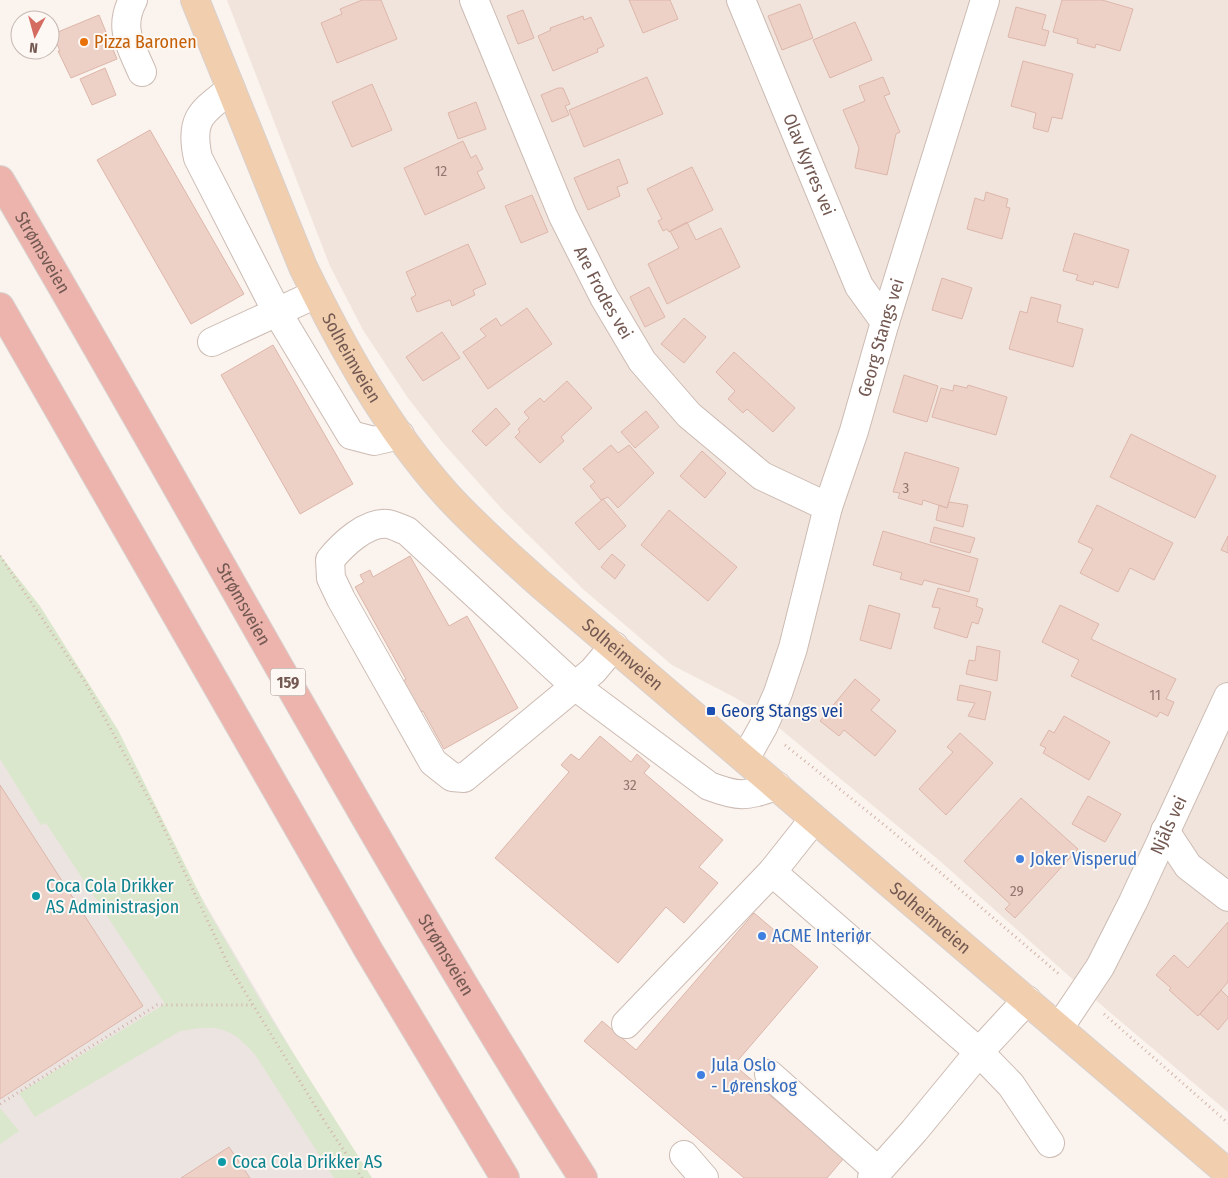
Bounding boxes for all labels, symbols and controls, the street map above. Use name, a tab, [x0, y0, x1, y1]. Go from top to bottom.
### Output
north arrow	[10, 10, 60, 60]
place label: Pizza Baronen	[94, 31, 197, 53]
marker: Pizza Baronen	[78, 36, 90, 48]
text: N	[29, 39, 39, 56]
street label: Olav Kyrres vei	[778, 110, 840, 219]
house number: 12	[435, 162, 448, 180]
street label: Strømsveien	[10, 208, 75, 297]
street label: Are Frodes vei	[569, 242, 637, 343]
street label: Georg Stangs vei	[853, 276, 909, 399]
street label: Solheimveien	[317, 309, 386, 407]
house number: 3	[903, 479, 910, 497]
street label: Strømsveien	[211, 559, 275, 649]
street label: Solheimveien	[578, 614, 668, 695]
road number: 159	[270, 669, 306, 696]
house number: 11	[1149, 686, 1161, 704]
place label: Georg Stangs vei	[721, 700, 843, 722]
marker: Georg Stangs vei	[705, 705, 717, 717]
house number: 32	[623, 776, 637, 794]
street label: Njåls vei	[1146, 792, 1192, 858]
place label: Joker Visperud	[1030, 848, 1137, 870]
marker: Joker Visperud	[1014, 853, 1026, 865]
place label: Coca Cola Drikker AS Administrasjon	[46, 875, 179, 918]
street label: Solheimveien	[885, 877, 975, 959]
house number: 29	[1010, 882, 1024, 900]
marker: Coca Cola Drikker AS Administrasjon	[30, 890, 42, 902]
street label: Strømsveien	[413, 910, 479, 1000]
place label: ACME Interiør	[772, 925, 872, 947]
marker: ACME Interiør	[756, 930, 768, 942]
place label: Jula Oslo - Lørenskog	[711, 1054, 797, 1097]
marker: Jula Oslo - Lørenskog	[695, 1069, 707, 1081]
place label: Coca Cola Drikker AS	[232, 1151, 383, 1173]
marker: Coca Cola Drikker AS	[216, 1156, 228, 1168]

